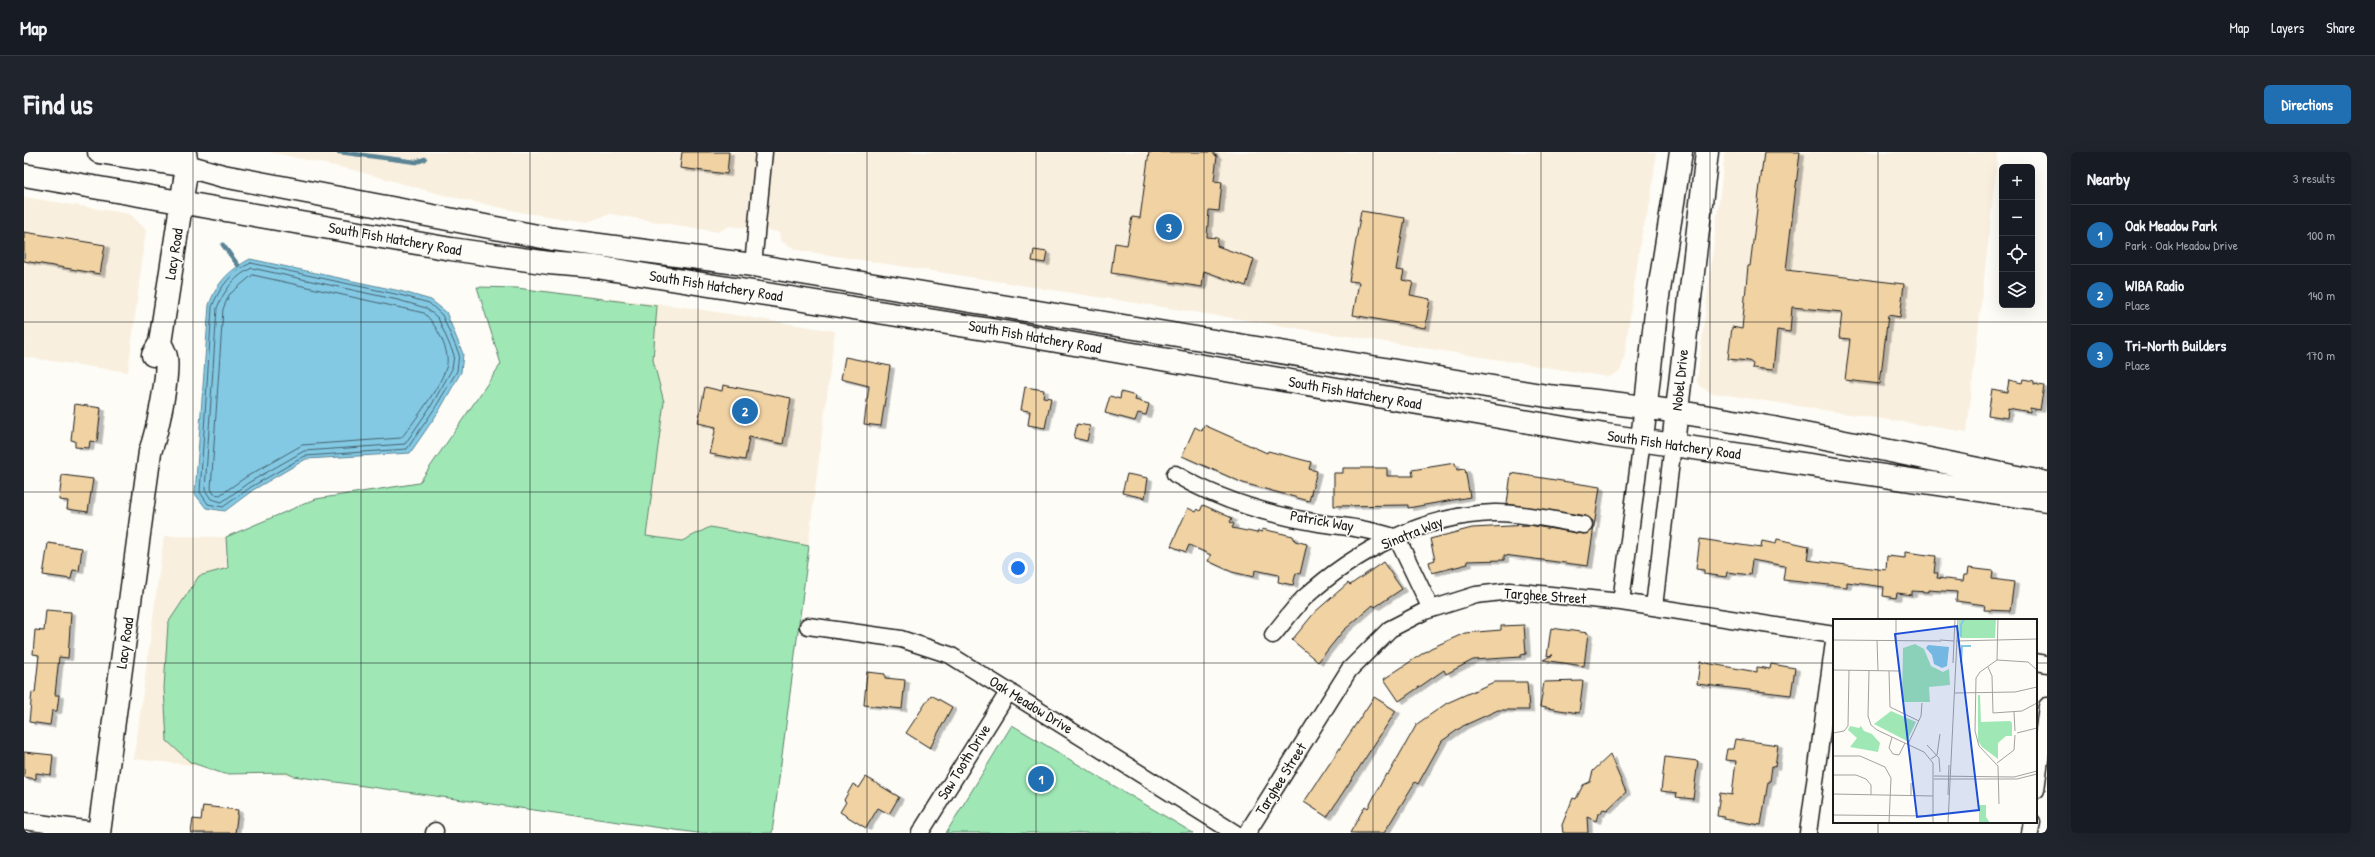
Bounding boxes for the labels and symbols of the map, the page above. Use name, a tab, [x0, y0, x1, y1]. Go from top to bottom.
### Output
pin: 3	[1156, 212, 1182, 242]
street label: South Fish Hatchery Road	[327, 216, 463, 261]
street label: Lacy Road	[159, 227, 188, 281]
street label: South Fish Hatchery Road	[648, 265, 784, 306]
street label: South Fish Hatchery Road	[967, 314, 1103, 359]
street label: Nobel Drive	[1666, 348, 1693, 412]
street label: South Fish Hatchery Road	[1287, 370, 1423, 415]
pin: 2	[732, 396, 758, 426]
street label: South Fish Hatchery Road	[1606, 425, 1742, 464]
street label: Patrick Way	[1289, 505, 1356, 536]
street label: Sinatra Way	[1378, 511, 1446, 554]
your location	[1008, 558, 1028, 578]
street label: Targhee Street	[1503, 582, 1587, 609]
street label: Lacy Road	[111, 616, 139, 670]
inset map	[1833, 619, 2037, 823]
street label: Oak Meadow Drive	[985, 670, 1077, 739]
street label: Saw Tooth Drive	[932, 720, 995, 804]
street label: Targhee Street	[1250, 738, 1312, 819]
pin: 1	[1028, 764, 1054, 794]

